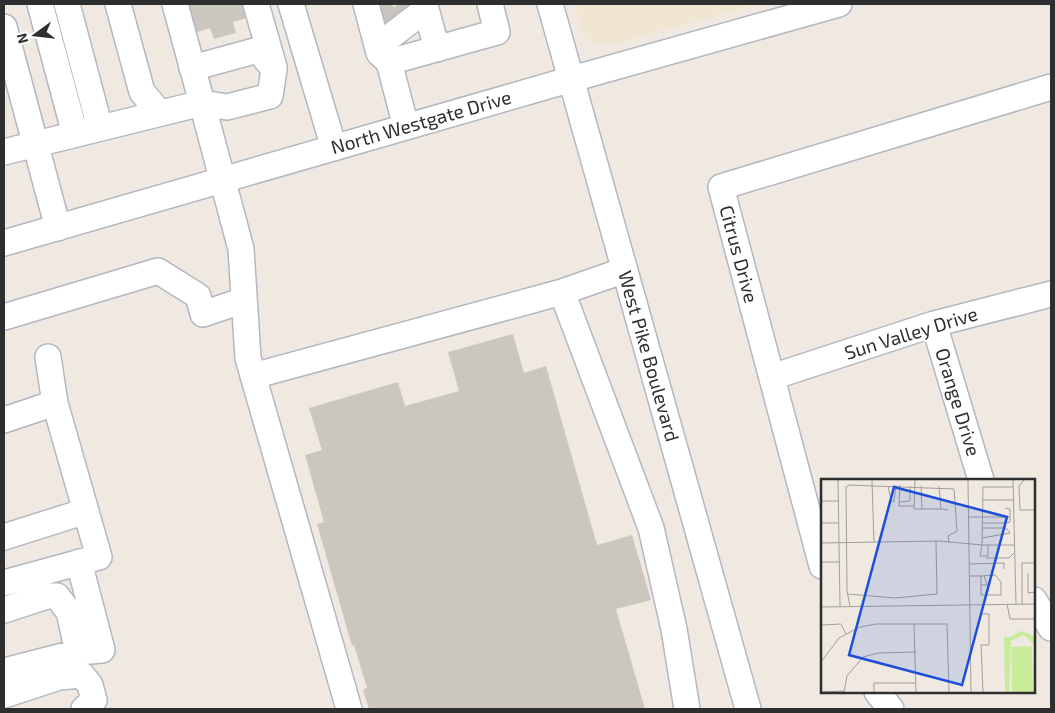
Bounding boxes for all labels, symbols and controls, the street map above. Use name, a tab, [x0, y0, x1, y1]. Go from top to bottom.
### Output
north arrow	[10, 10, 60, 60]
text: N	[12, 31, 31, 46]
street label: North Westgate Drive	[328, 85, 514, 158]
street label: Citrus Drive	[715, 202, 764, 305]
street label: West Pike Boulevard	[614, 268, 685, 444]
street label: Sun Valley Drive	[841, 301, 980, 364]
street label: Orange Drive	[931, 345, 986, 459]
inset map	[821, 479, 1035, 693]

